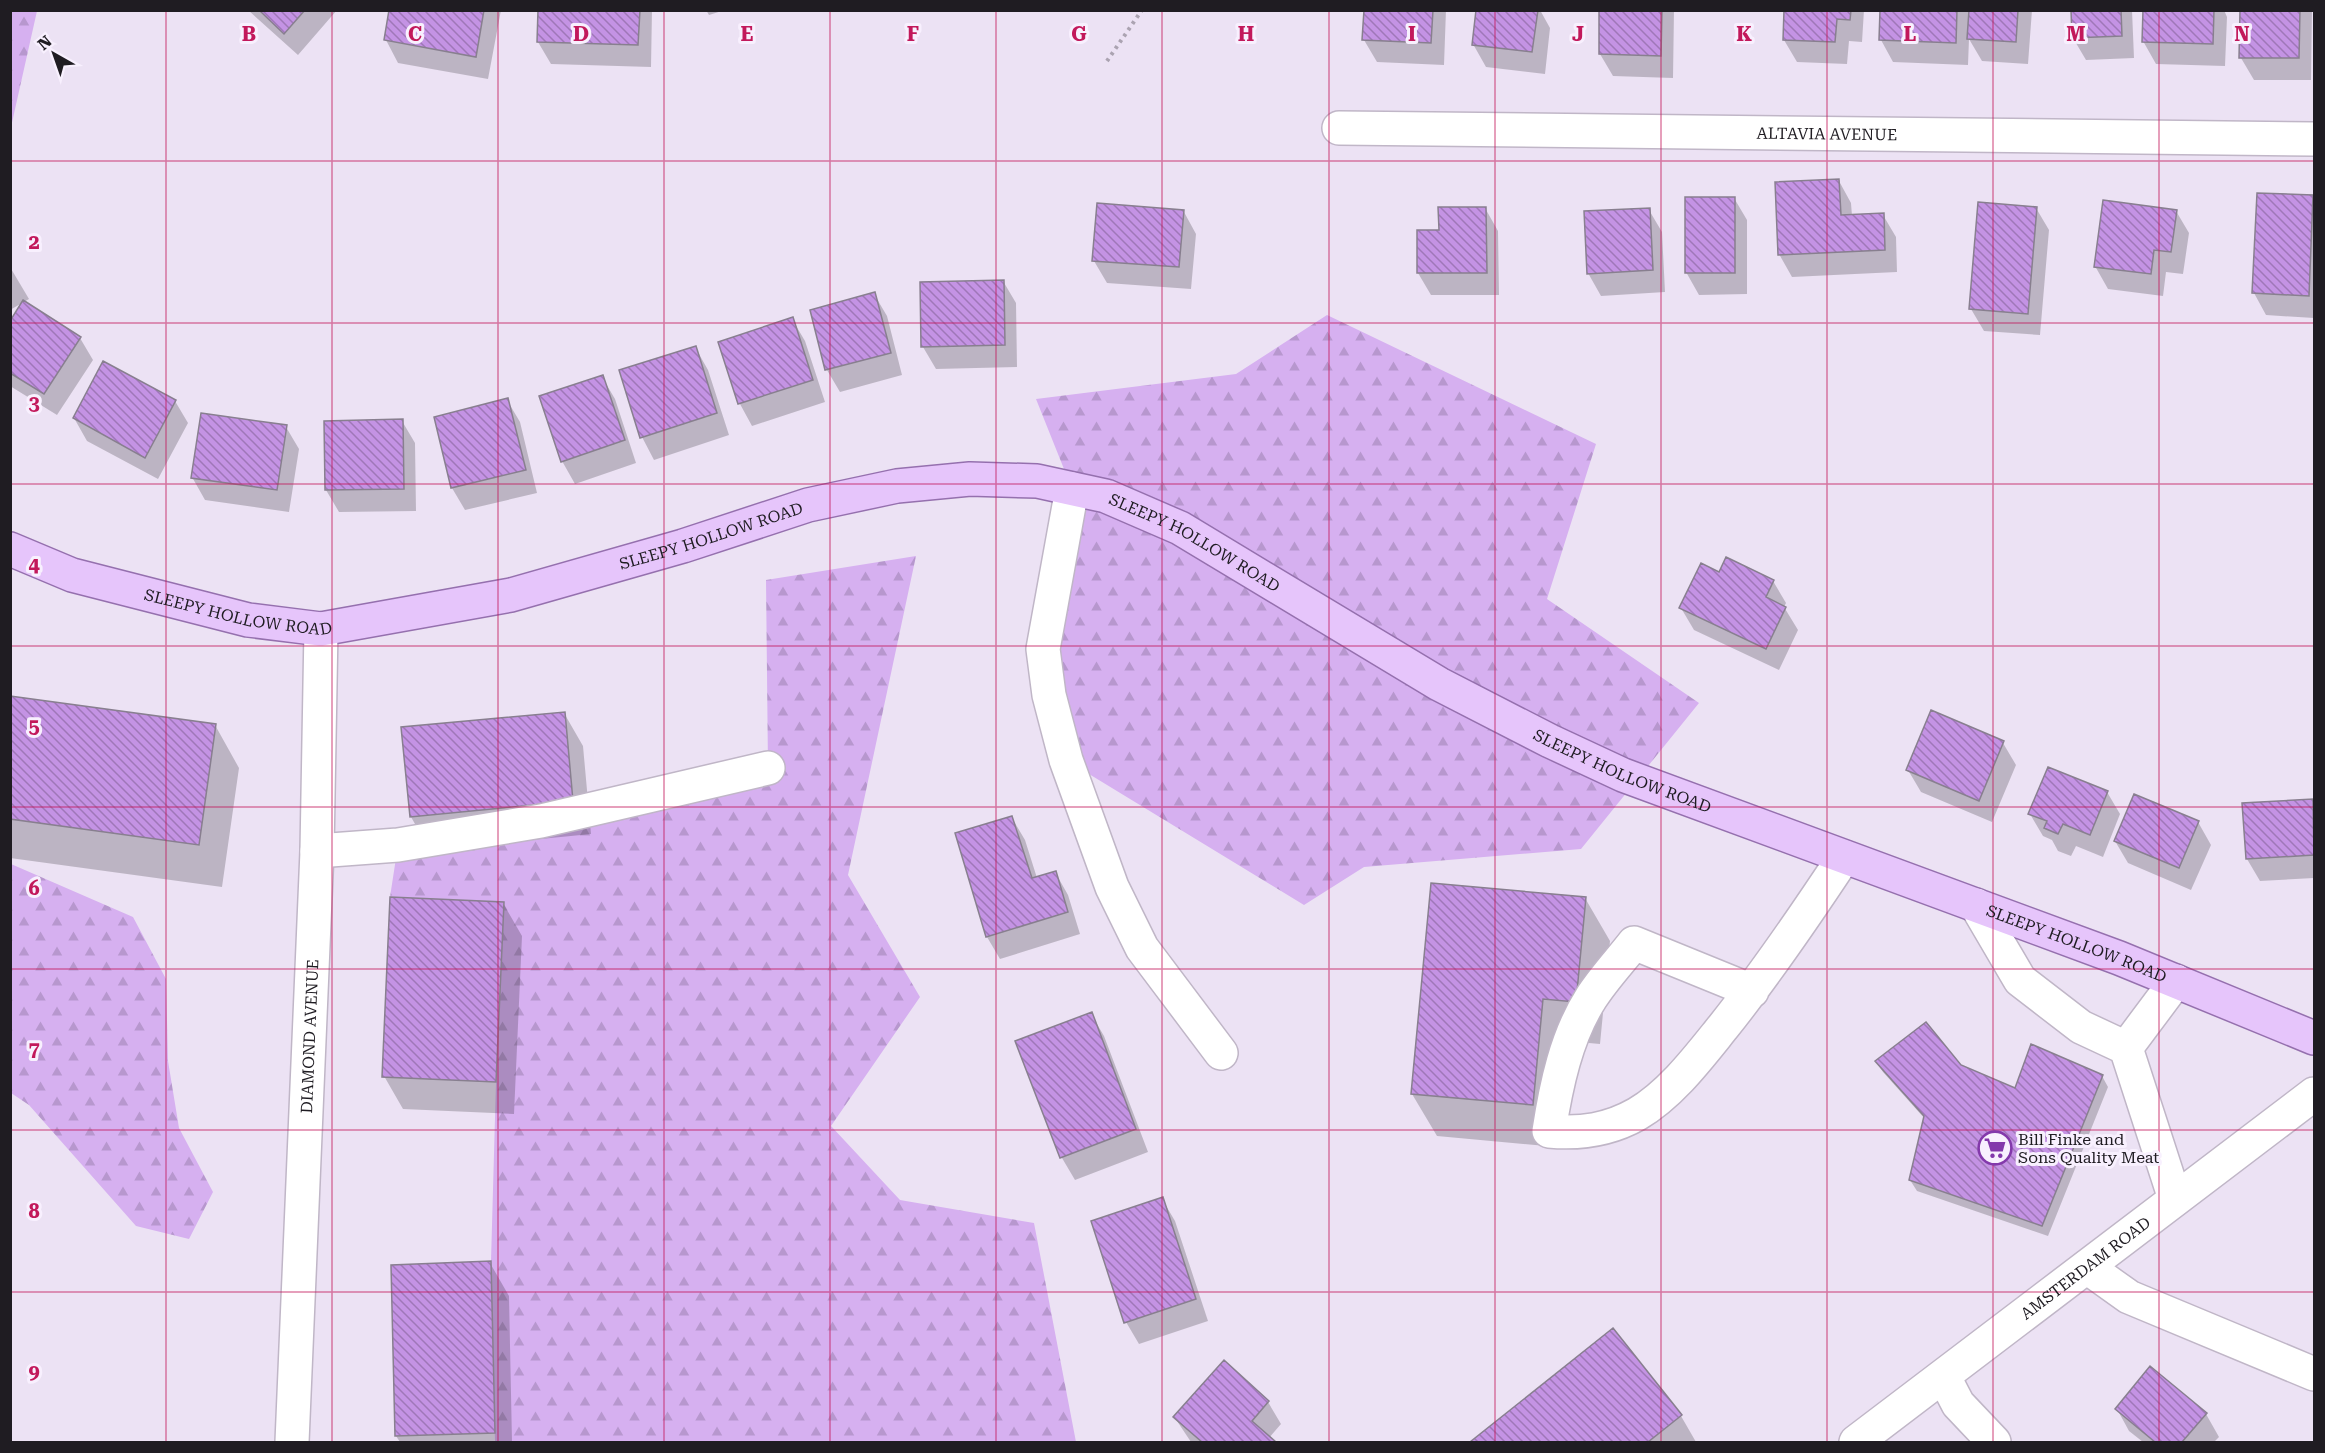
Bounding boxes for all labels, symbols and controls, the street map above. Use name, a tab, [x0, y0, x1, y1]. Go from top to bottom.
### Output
text: B	[242, 22, 256, 46]
text: C	[408, 22, 422, 46]
text: D	[573, 22, 589, 46]
text: E	[741, 22, 754, 46]
text: F	[907, 22, 919, 46]
text: G	[1071, 22, 1087, 46]
text: H	[1238, 22, 1254, 46]
text: I	[1408, 22, 1416, 46]
text: J	[1572, 22, 1584, 46]
text: K	[1736, 22, 1752, 46]
text: L	[1904, 22, 1917, 46]
text: M	[2066, 22, 2086, 46]
text: N	[2234, 22, 2250, 46]
north arrow	[24, 24, 84, 84]
text: N	[34, 32, 56, 54]
street label: ALTAVIA AVENUE	[1756, 124, 1897, 144]
text: 2	[28, 230, 40, 254]
text: 3	[28, 391, 40, 415]
street label: SLEEPY HOLLOW ROAD	[1106, 490, 1283, 596]
street label: SLEEPY HOLLOW ROAD	[617, 498, 805, 574]
text: 4	[28, 553, 40, 577]
street label: SLEEPY HOLLOW ROAD	[142, 585, 334, 639]
text: 5	[28, 714, 40, 738]
street label: SLEEPY HOLLOW ROAD	[1530, 725, 1714, 817]
text: 6	[28, 876, 40, 900]
street label: SLEEPY HOLLOW ROAD	[1984, 901, 2169, 987]
street label: DIAMOND AVENUE	[297, 959, 322, 1114]
text: 7	[28, 1037, 40, 1061]
supermarket icon: Bill Finke and Sons Quality Meat	[1977, 1130, 2013, 1166]
place label: Bill Finke and Sons Quality Meat	[2018, 1130, 2159, 1167]
text: 8	[28, 1199, 40, 1223]
street label: AMSTERDAM ROAD	[2017, 1213, 2154, 1323]
text: 9	[28, 1360, 40, 1384]

